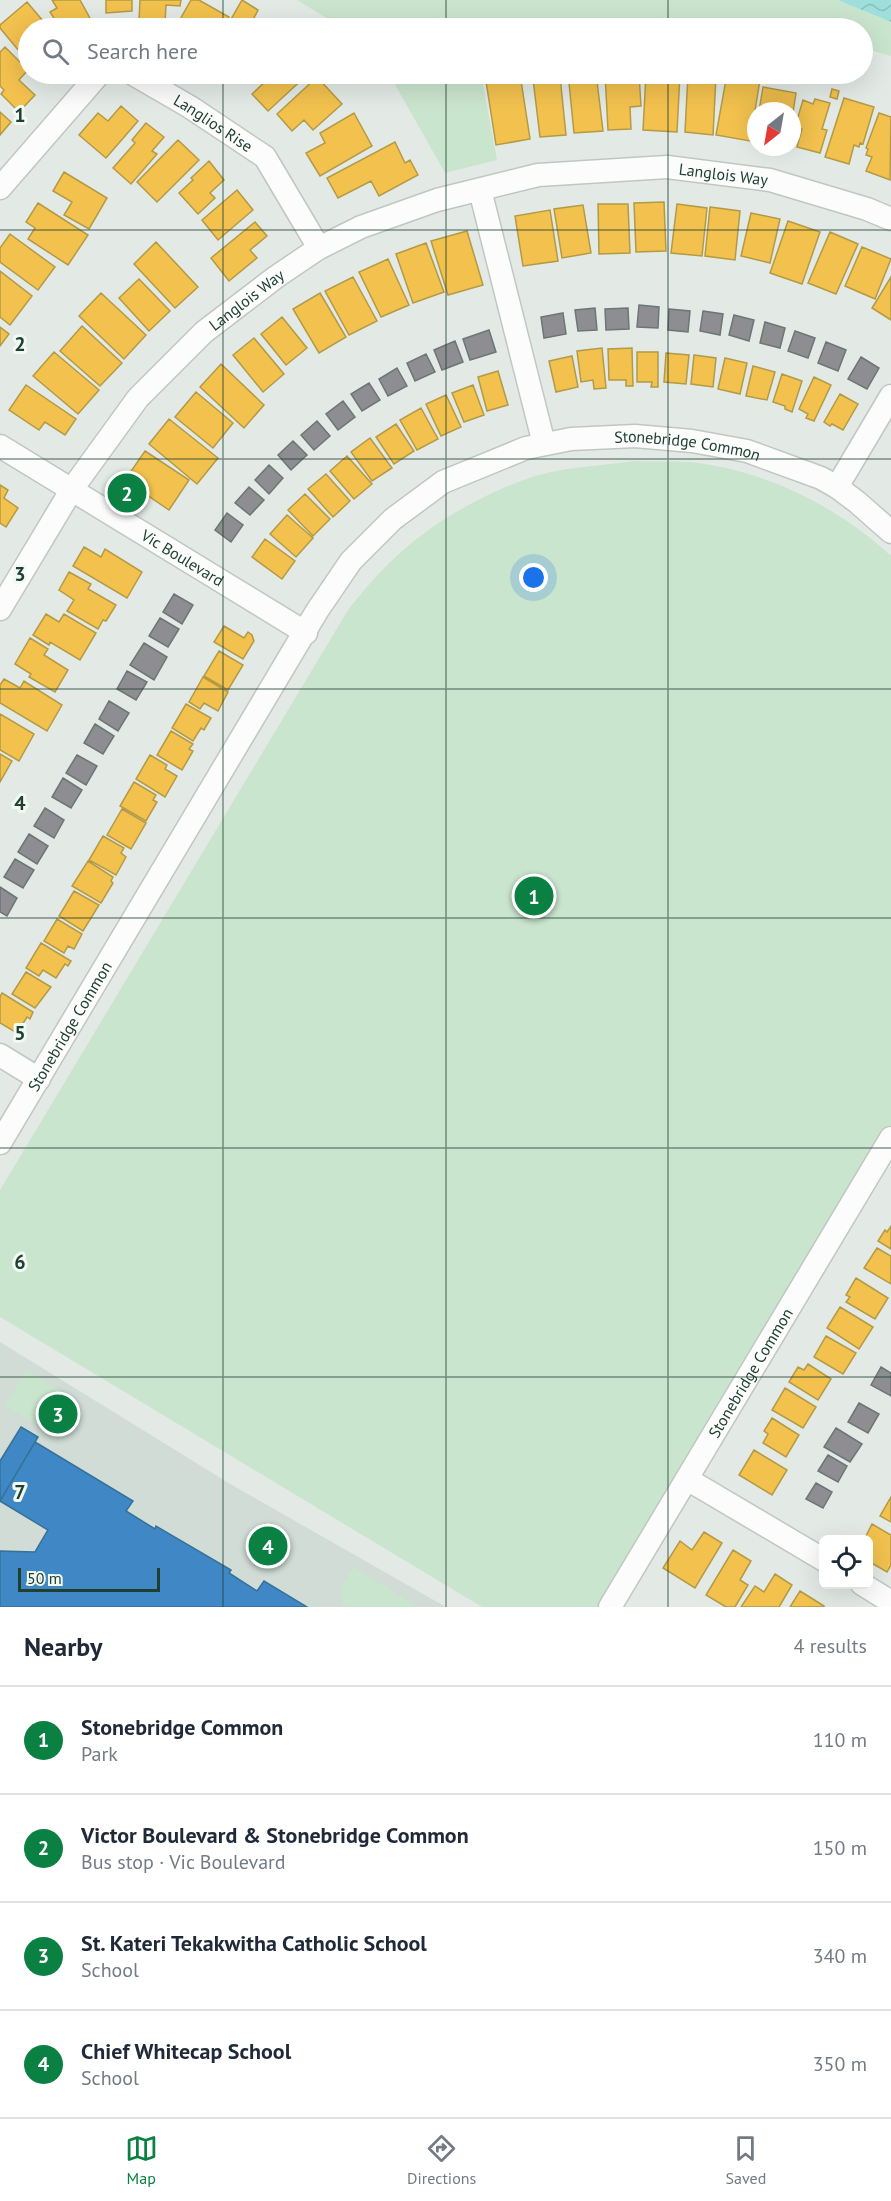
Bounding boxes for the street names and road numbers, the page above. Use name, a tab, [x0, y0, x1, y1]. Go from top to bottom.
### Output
street label: Langlios Rise	[170, 90, 257, 156]
street label: Langlois Way	[678, 159, 770, 190]
street label: Langlois Way	[205, 264, 288, 335]
street label: Stonebridge Common	[614, 426, 763, 465]
street label: Vic Boulevard	[137, 524, 228, 590]
street label: Stonebridge Common	[23, 958, 116, 1095]
street label: Stonebridge Common	[704, 1304, 797, 1441]

